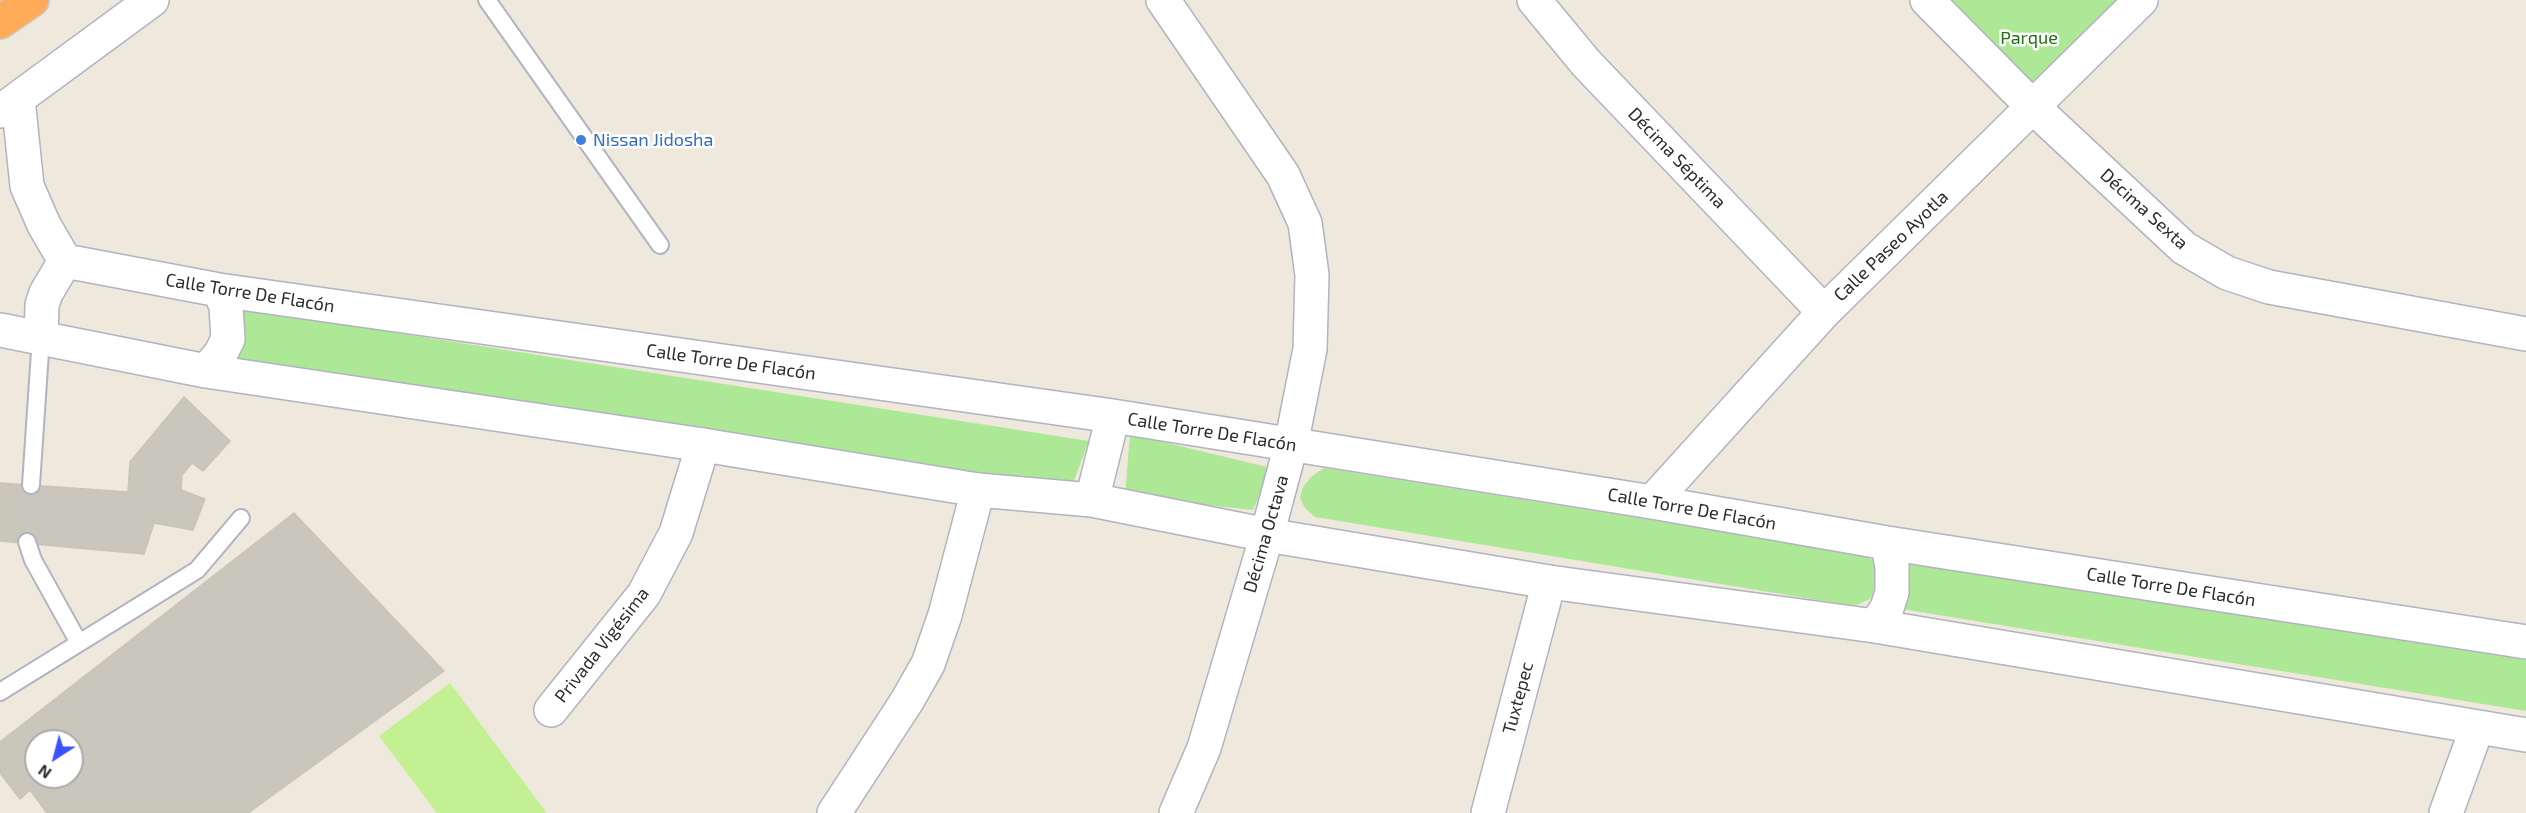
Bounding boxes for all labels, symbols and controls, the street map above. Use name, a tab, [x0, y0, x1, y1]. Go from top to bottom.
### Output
park label: Parque	[2000, 27, 2058, 49]
street label: Décima Séptima	[1623, 103, 1731, 213]
place label: Nissan Jidosha	[593, 129, 713, 151]
marker: Nissan Jidosha	[574, 133, 588, 147]
street label: Décima Sexta	[2096, 164, 2192, 254]
street label: Calle Paseo Ayotla	[1829, 186, 1953, 306]
street label: Calle Torre De Flacón	[164, 269, 336, 317]
street label: Calle Torre De Flacón	[645, 339, 817, 385]
street label: Calle Torre De Flacón	[1126, 408, 1298, 456]
street label: Décima Octava	[1239, 473, 1293, 595]
street label: Calle Torre De Flacón	[1606, 484, 1778, 534]
street label: Calle Torre De Flacón	[2085, 563, 2257, 611]
street label: Privada Vigésima	[550, 583, 654, 707]
street label: Tuxtepec	[1498, 659, 1538, 737]
north arrow	[24, 729, 84, 789]
text: N	[34, 761, 55, 783]

